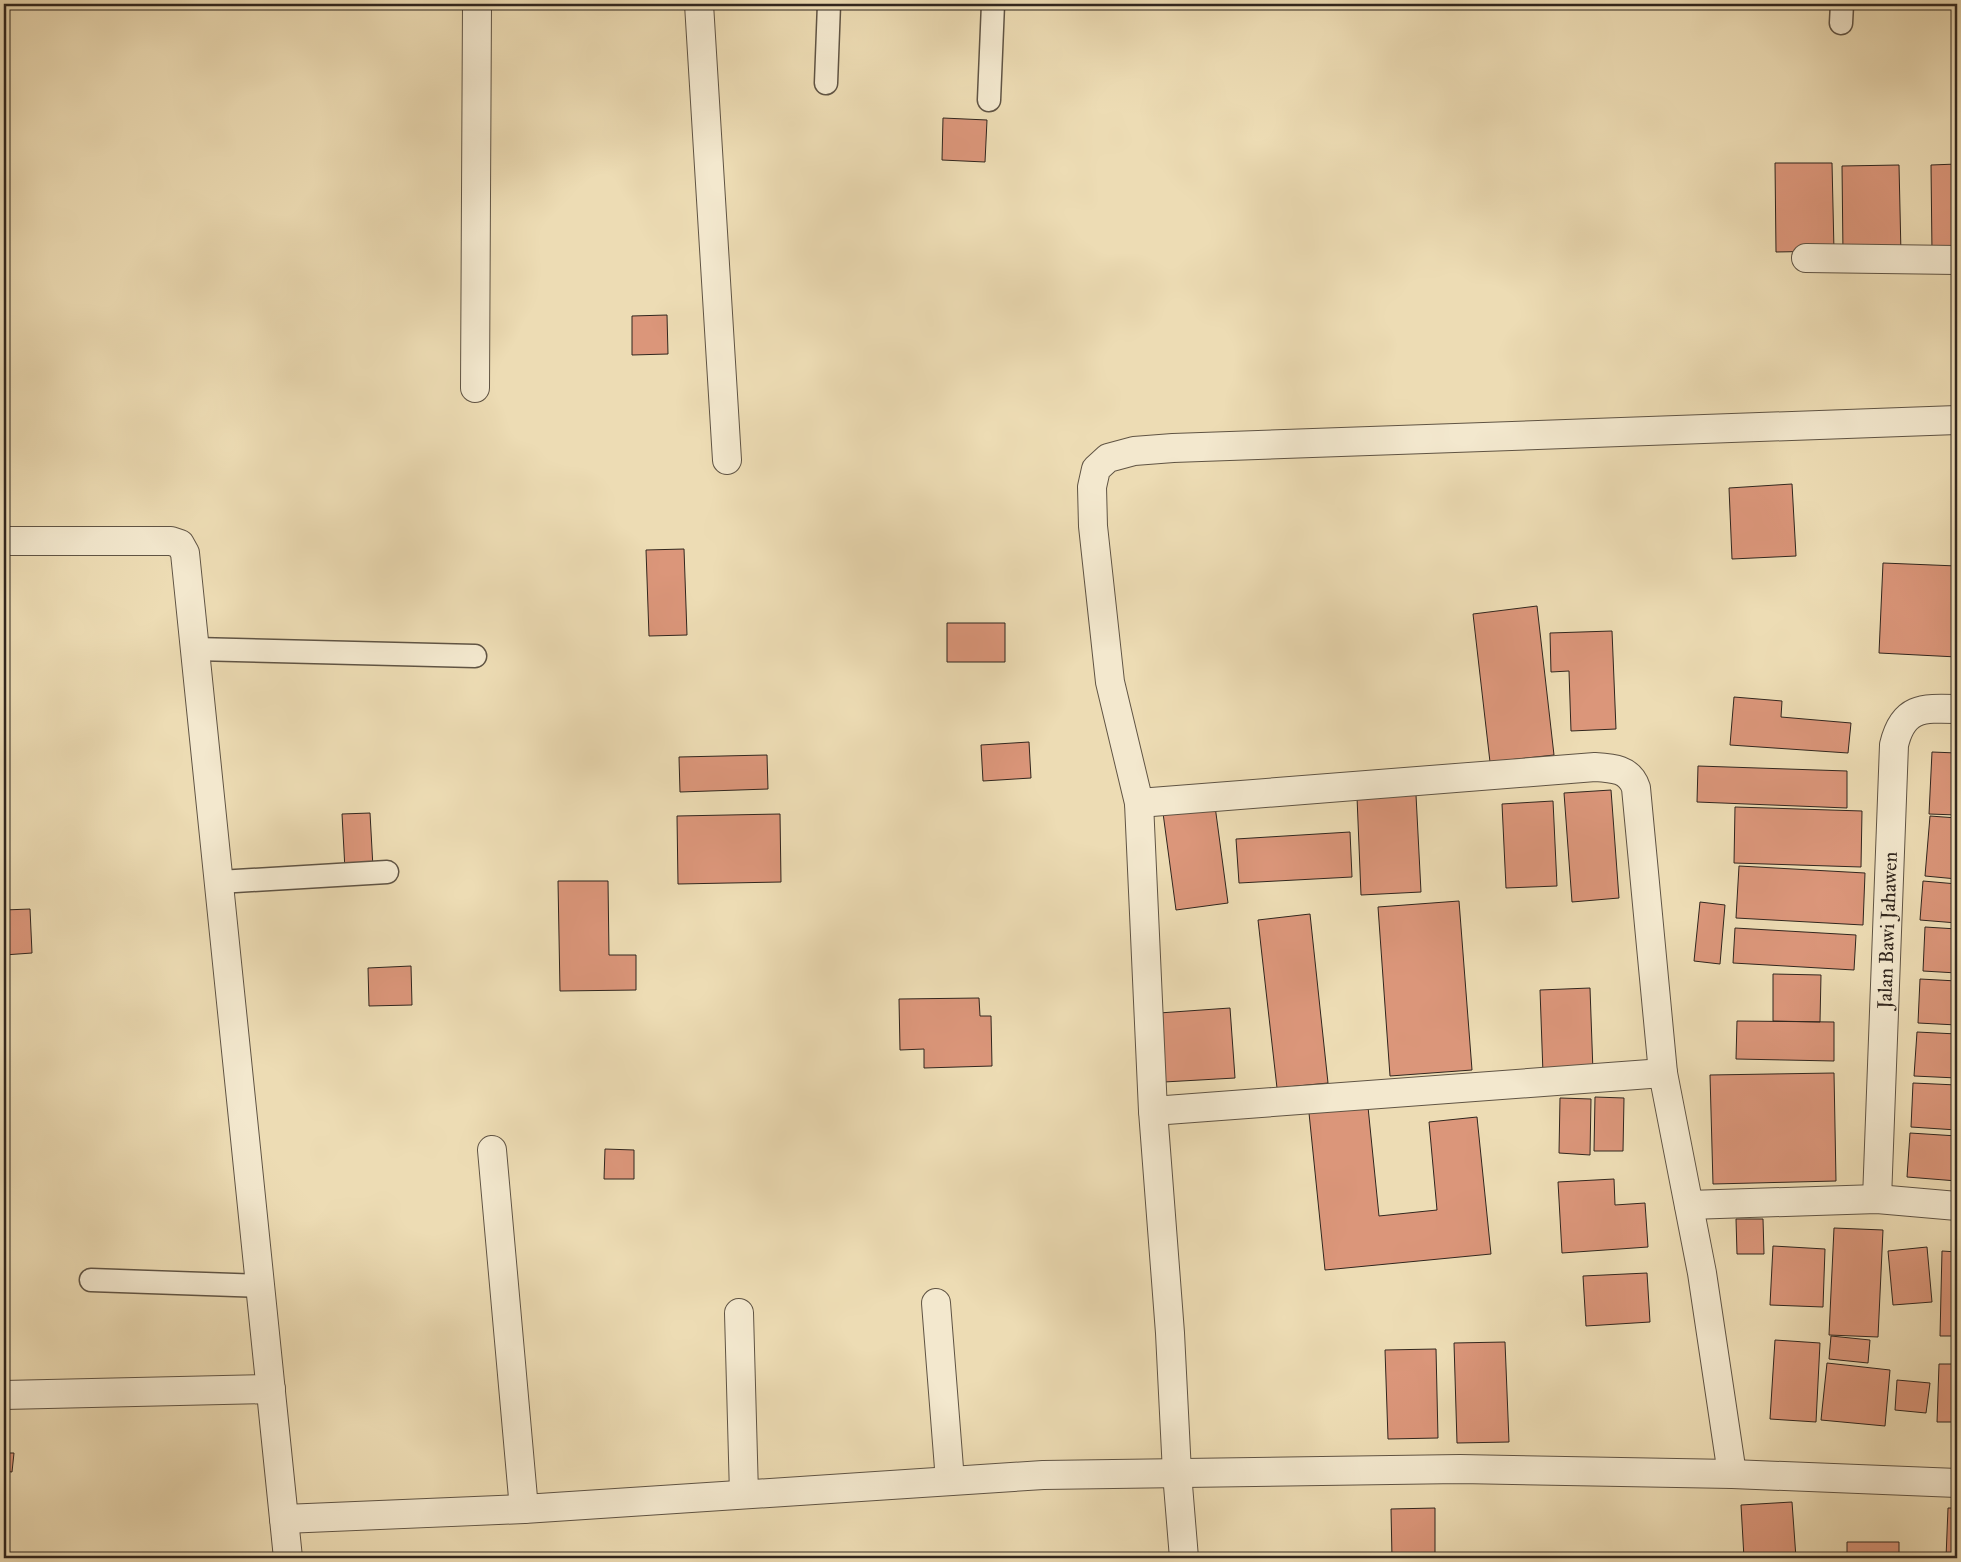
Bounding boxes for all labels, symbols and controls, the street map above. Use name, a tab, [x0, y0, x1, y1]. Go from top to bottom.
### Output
street label: Jalan Bawi Jahawen	[1872, 851, 1902, 1011]

